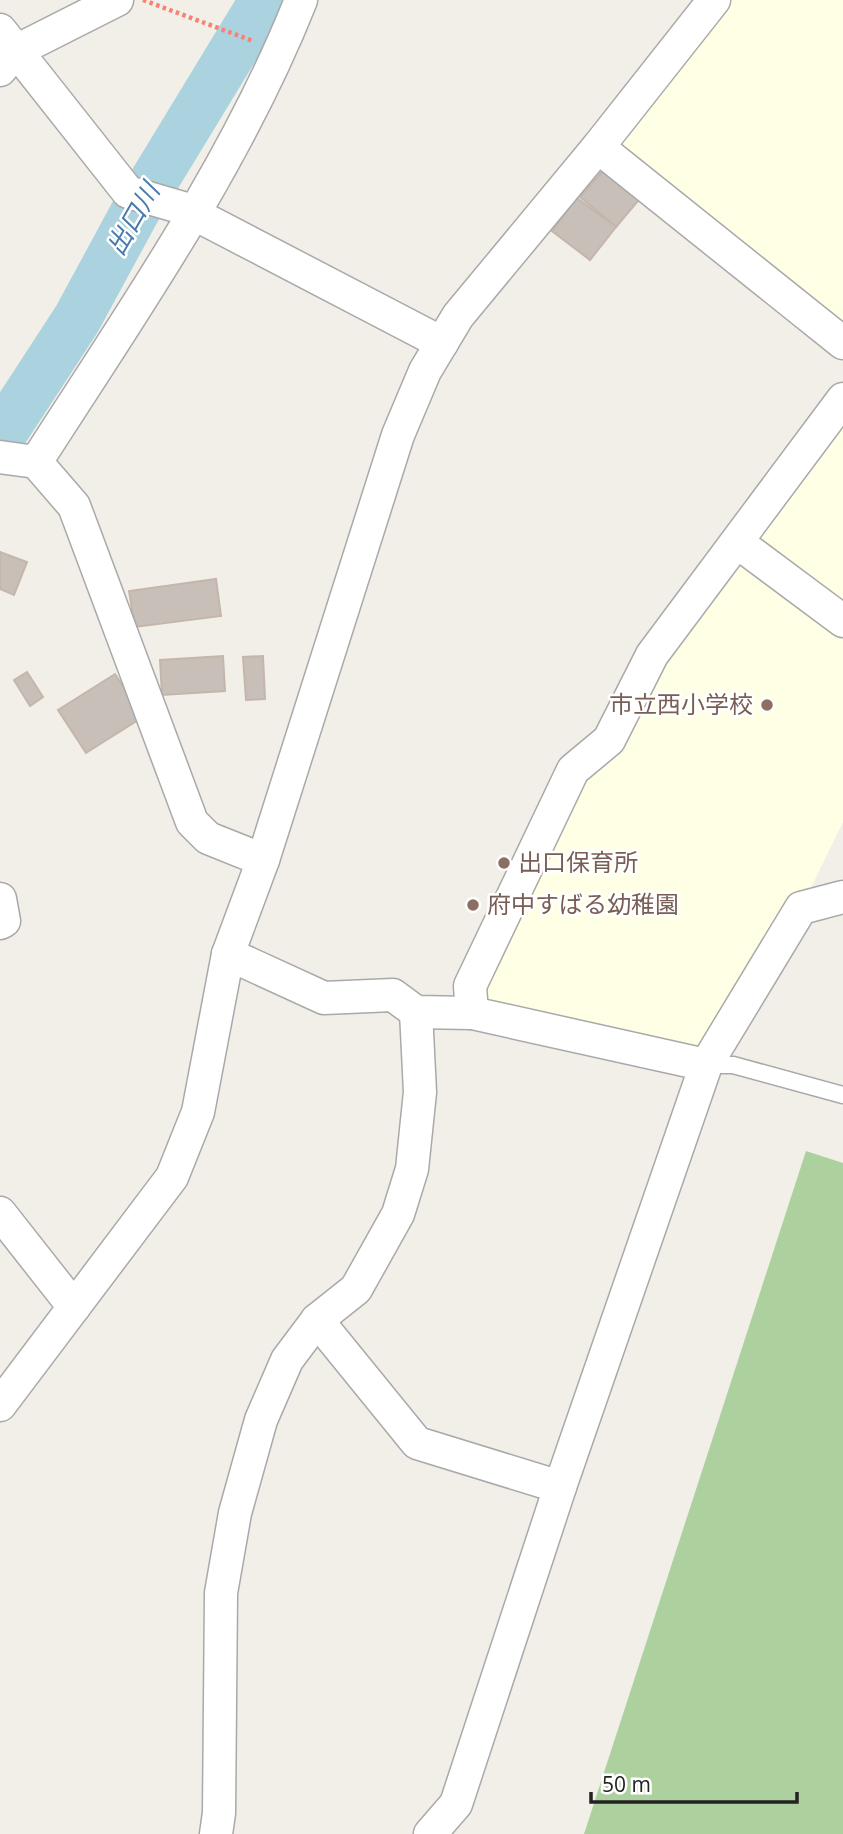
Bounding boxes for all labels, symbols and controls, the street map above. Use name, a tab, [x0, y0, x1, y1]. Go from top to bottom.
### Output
water label: 出口川	[97, 173, 169, 261]
place label: 市立西小学校	[609, 687, 753, 720]
marker: 市立西小学校	[759, 697, 775, 713]
place label: 出口保育所	[518, 845, 638, 878]
marker: 出口保育所	[496, 855, 512, 871]
place label: 府中すばる幼稚園	[487, 887, 679, 920]
marker: 府中すばる幼稚園	[465, 897, 481, 913]
scale bar	[591, 1760, 798, 1804]
text: 50 m	[602, 1770, 651, 1798]

